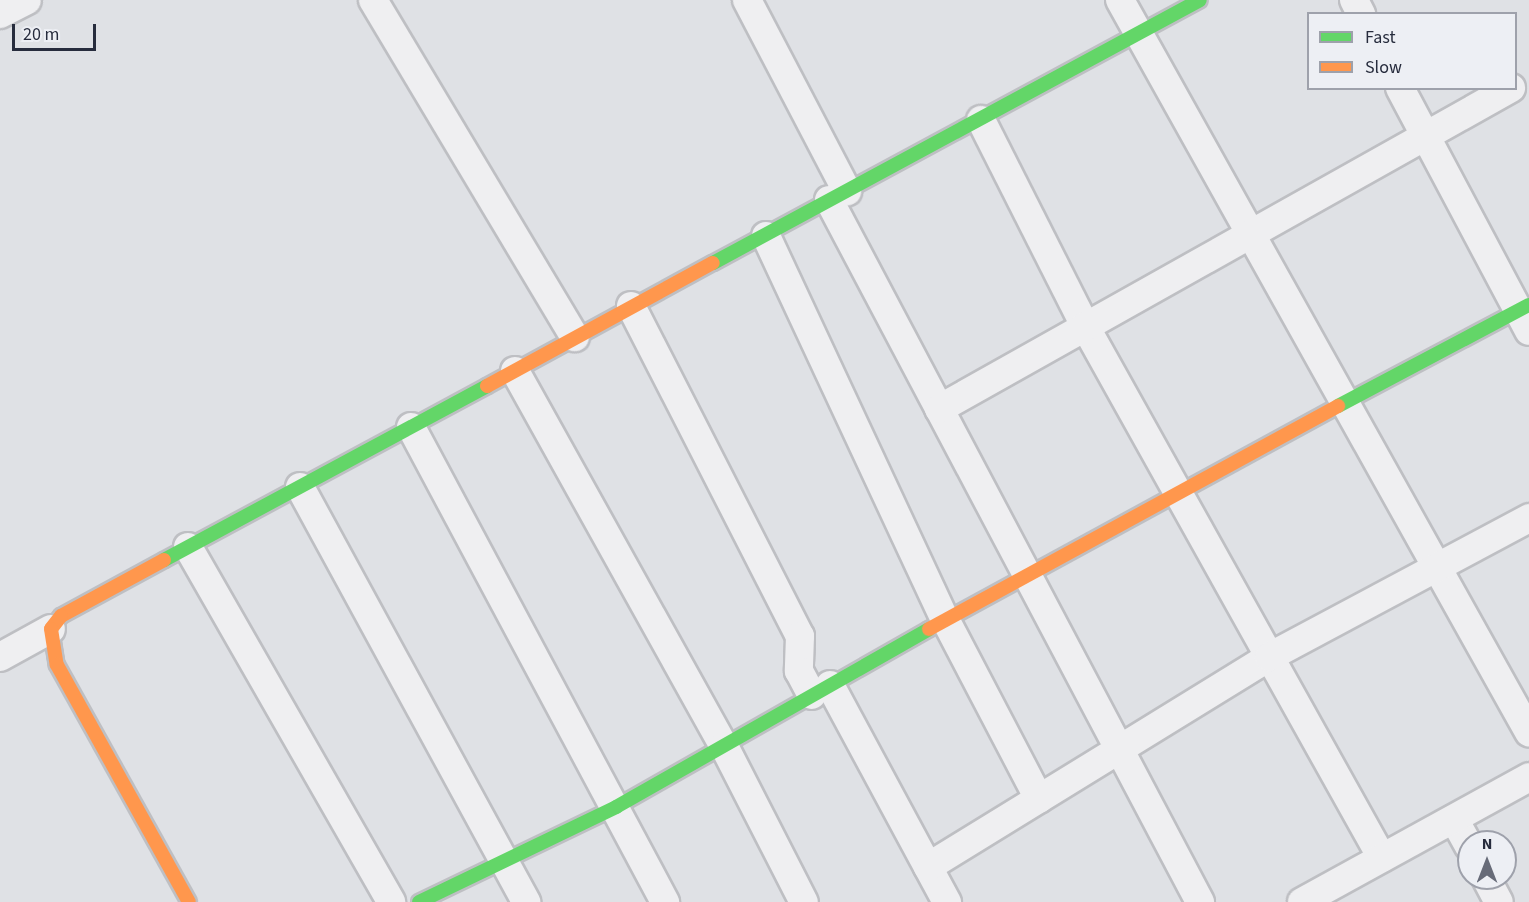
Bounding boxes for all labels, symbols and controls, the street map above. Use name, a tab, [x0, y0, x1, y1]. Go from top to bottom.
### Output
scale bar	[15, 12, 99, 50]
legend	[1307, 12, 1517, 90]
text: 20 m	[23, 22, 59, 47]
text: Fast	[1365, 25, 1396, 50]
text: Slow	[1365, 55, 1402, 80]
north arrow	[1457, 830, 1517, 890]
text: N	[1482, 833, 1492, 855]

